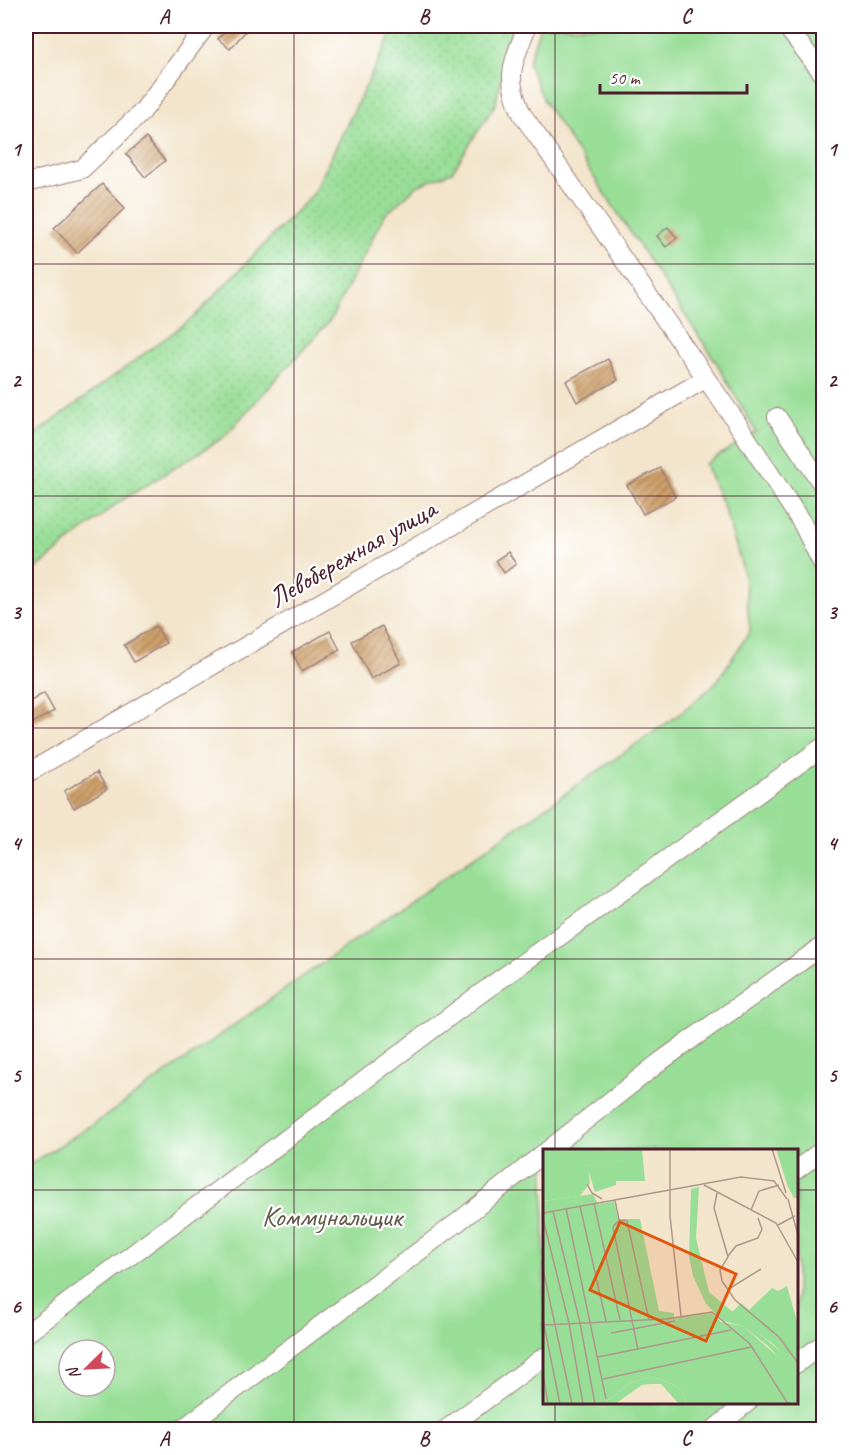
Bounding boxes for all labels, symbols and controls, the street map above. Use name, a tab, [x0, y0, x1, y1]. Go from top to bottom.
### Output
text: A	[159, 4, 171, 29]
text: B	[419, 4, 431, 29]
text: C	[681, 4, 693, 29]
scale bar	[600, 57, 747, 95]
text: 50 m	[609, 67, 642, 89]
text: 1	[12, 137, 23, 162]
text: 1	[828, 137, 839, 162]
text: 2	[12, 368, 23, 393]
text: 2	[828, 368, 839, 393]
street label: Левобережная улица	[262, 490, 444, 615]
text: 3	[12, 600, 23, 625]
text: 3	[828, 600, 839, 625]
text: 4	[12, 831, 24, 856]
text: 4	[828, 831, 840, 856]
text: 5	[12, 1063, 23, 1088]
text: 5	[828, 1063, 839, 1088]
inset map	[543, 1149, 798, 1404]
park label: Коммунальщик	[262, 1199, 405, 1234]
text: 6	[11, 1294, 22, 1319]
text: 6	[827, 1294, 838, 1319]
north arrow	[57, 1338, 117, 1398]
text: N	[62, 1362, 85, 1382]
text: A	[159, 1426, 171, 1451]
text: B	[419, 1426, 431, 1451]
text: C	[681, 1426, 693, 1451]

